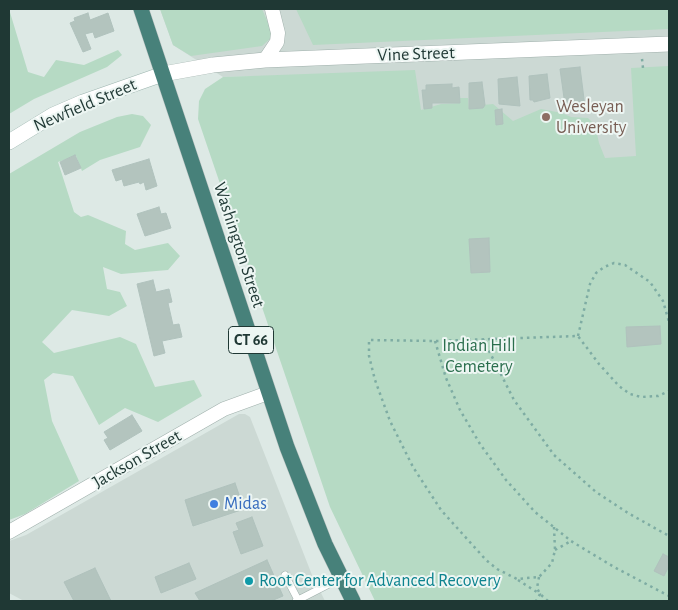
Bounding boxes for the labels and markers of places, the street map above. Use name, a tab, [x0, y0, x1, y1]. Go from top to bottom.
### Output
place label: Wesleyan University	[556, 96, 626, 138]
marker: Wesleyan University	[540, 111, 552, 123]
place label: Midas	[224, 493, 267, 515]
marker: Midas	[208, 498, 220, 510]
place label: Root Center for Advanced Recovery	[259, 570, 501, 592]
marker: Root Center for Advanced Recovery	[243, 575, 255, 587]

